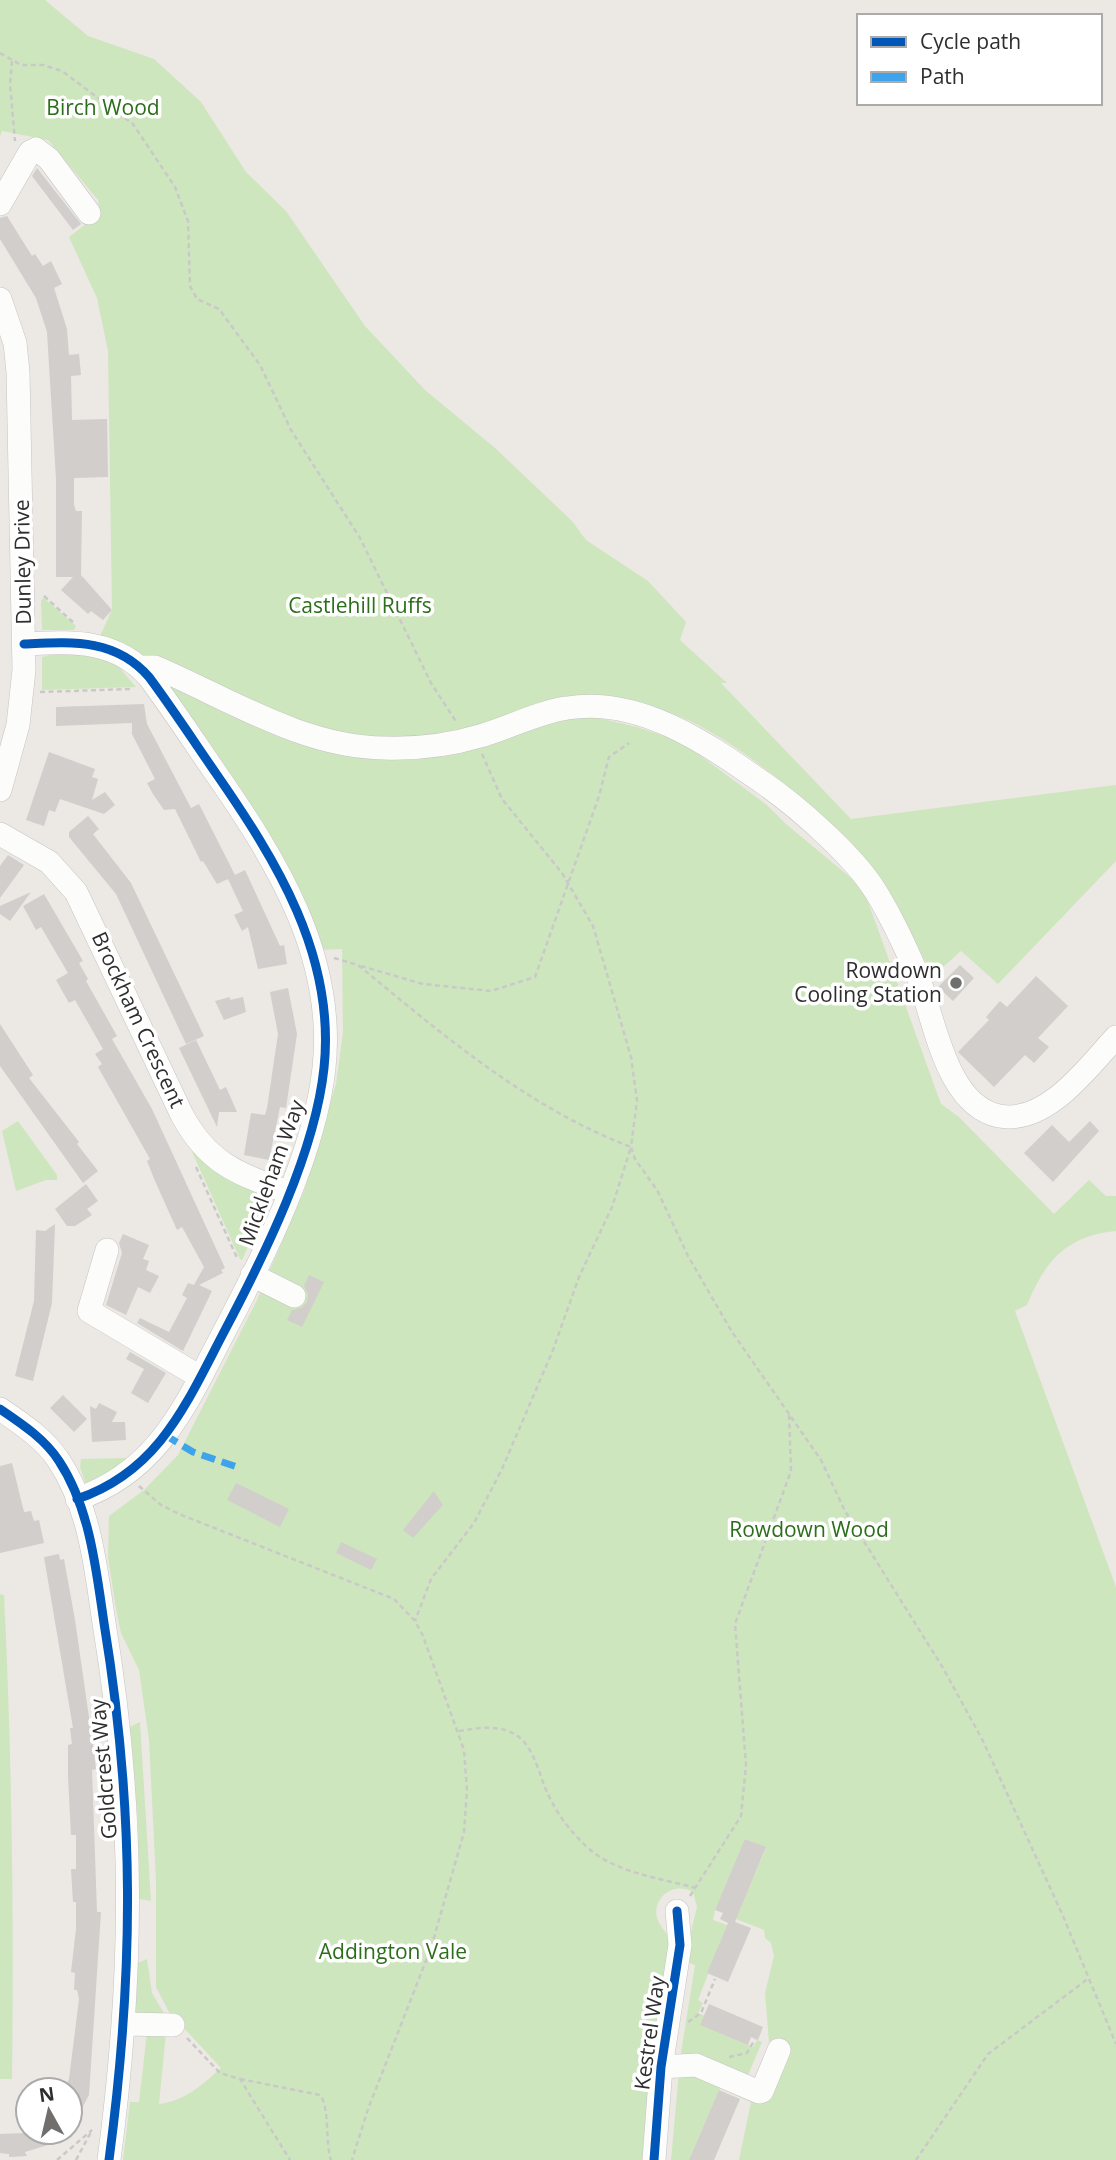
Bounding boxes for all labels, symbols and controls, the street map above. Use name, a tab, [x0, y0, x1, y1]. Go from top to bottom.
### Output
legend	[857, 14, 1102, 105]
text: Cycle path	[920, 27, 1021, 55]
text: Path	[920, 62, 965, 90]
park label: Birch Wood	[46, 93, 160, 121]
street label: Dunley Drive	[7, 499, 37, 625]
park label: Castlehill Ruffs	[288, 591, 432, 619]
street label: Brockham Crescent	[86, 927, 192, 1112]
place label: Rowdown Cooling Station	[794, 956, 942, 1008]
marker: Rowdown Cooling Station	[948, 975, 964, 991]
street label: Mickleham Way	[232, 1095, 311, 1250]
park label: Rowdown Wood	[729, 1515, 889, 1543]
street label: Goldcrest Way	[83, 1697, 123, 1841]
park label: Addington Vale	[319, 1937, 467, 1965]
street label: Kestrel Way	[627, 1974, 671, 2092]
north arrow	[14, 2076, 84, 2146]
text: N	[37, 2080, 56, 2108]

